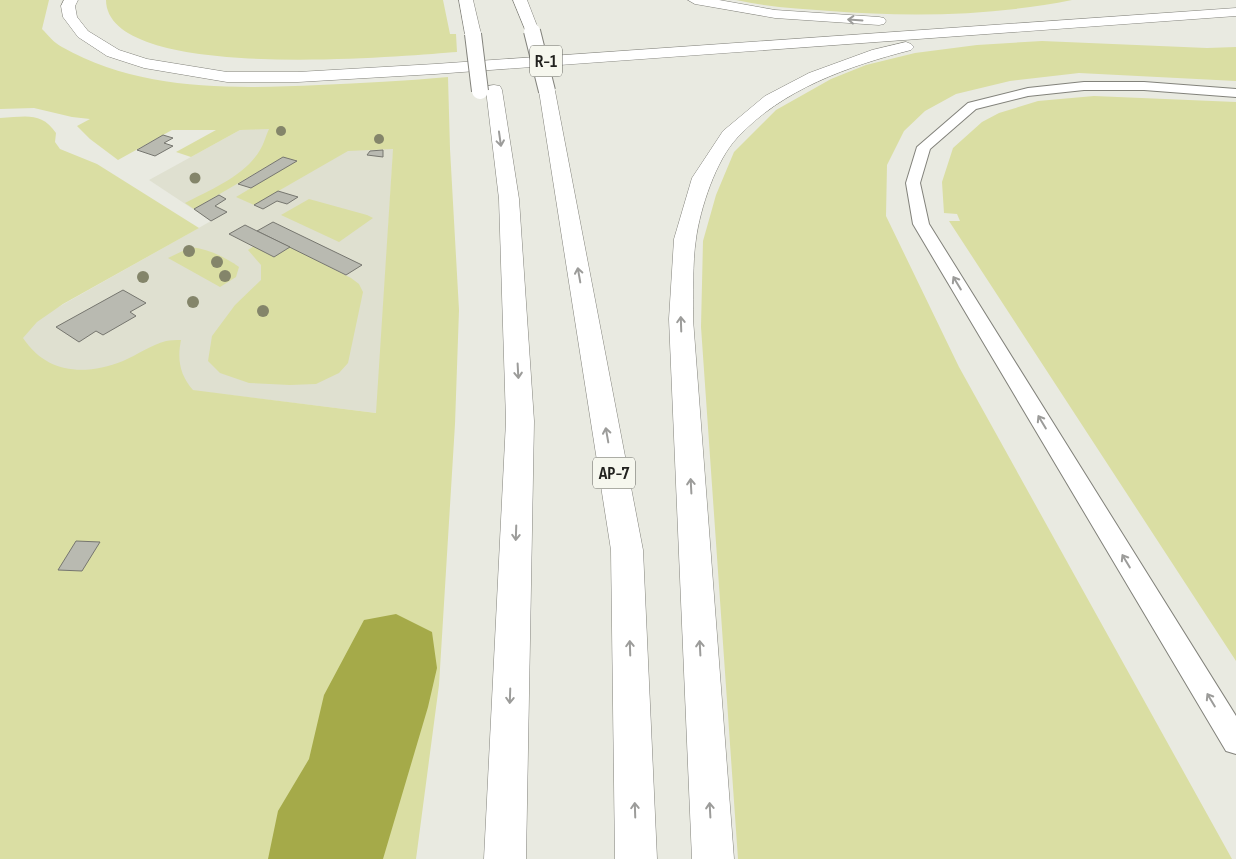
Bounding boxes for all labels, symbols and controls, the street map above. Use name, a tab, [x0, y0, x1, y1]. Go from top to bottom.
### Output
one-way arrow	[847, 16, 863, 25]
road number: R-1	[530, 46, 562, 76]
one-way arrow	[495, 130, 505, 146]
one-way arrow	[573, 267, 583, 283]
one-way arrow	[952, 277, 962, 291]
one-way arrow	[677, 316, 686, 332]
one-way arrow	[513, 362, 523, 379]
one-way arrow	[1036, 416, 1046, 430]
one-way arrow	[602, 427, 612, 443]
road number: AP-7	[593, 458, 635, 488]
one-way arrow	[686, 478, 695, 494]
one-way arrow	[512, 525, 521, 541]
one-way arrow	[1121, 554, 1132, 568]
one-way arrow	[625, 640, 635, 656]
one-way arrow	[696, 640, 705, 656]
one-way arrow	[506, 688, 515, 704]
one-way arrow	[1205, 693, 1215, 707]
one-way arrow	[630, 803, 640, 819]
one-way arrow	[706, 803, 715, 819]

